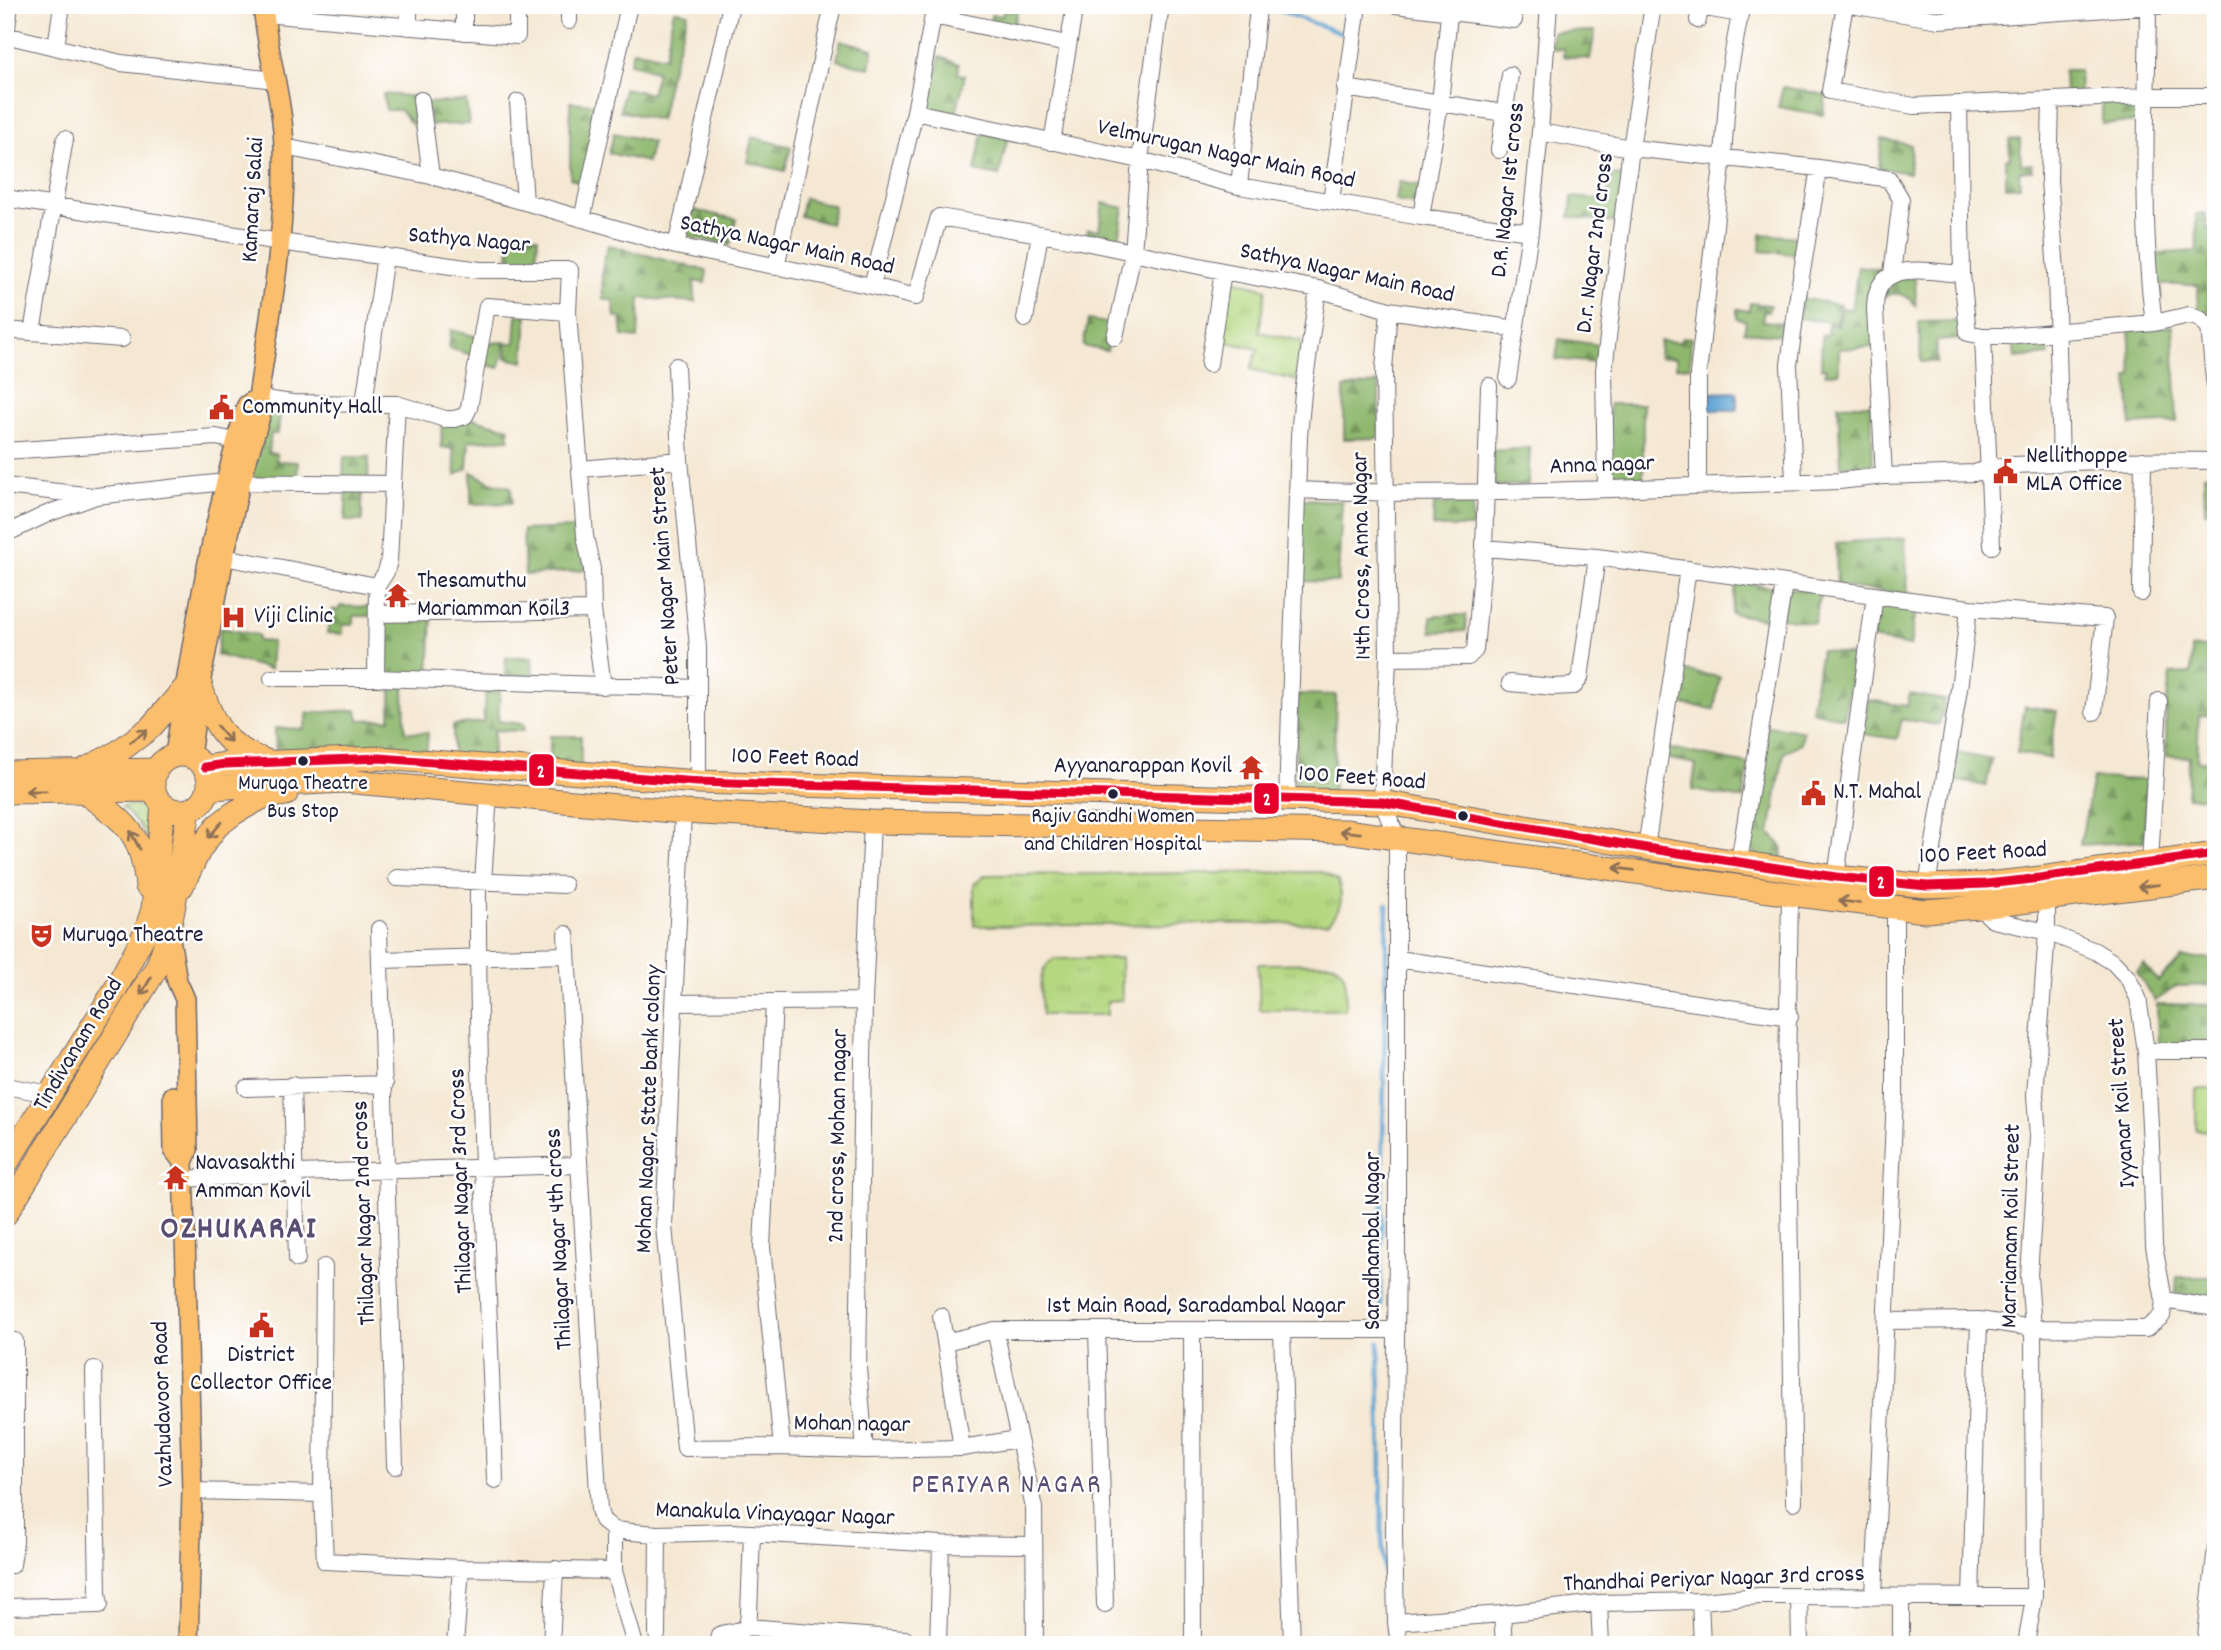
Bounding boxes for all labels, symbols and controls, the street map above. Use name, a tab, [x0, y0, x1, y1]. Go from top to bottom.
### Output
street label: D.R. Nagar 1st cross	[1483, 101, 1535, 279]
street label: Velmurugan Nagar Main Road	[1094, 111, 1358, 199]
street label: Kamaraj Salai	[234, 137, 274, 263]
street label: D.r. Nagar 2nd cross	[1568, 151, 1624, 335]
street label: Sathya Nagar Main Road	[677, 207, 897, 285]
street label: Sathya Nagar	[407, 219, 531, 263]
street label: Sathya Nagar Main Road	[1237, 235, 1457, 313]
place label: Community Hall	[242, 391, 383, 425]
public building icon: Community Hall	[208, 394, 236, 422]
place label: Nellithoppe MLA Office	[2026, 440, 2127, 502]
street label: Anna nagar	[1549, 447, 1655, 485]
street label: 14th Cross, Anna Nagar	[1344, 452, 1382, 660]
public building icon: Nellithoppe MLA Office	[1992, 457, 2020, 485]
street label: Peter Nagar Main Street	[641, 465, 691, 687]
place label: Thesamuthu Mariamman Koil3	[417, 565, 570, 627]
temple icon: Thesamuthu Mariamman Koil3	[383, 582, 411, 610]
place label: Viji Clinic	[254, 600, 333, 634]
hospital icon: Viji Clinic	[220, 603, 248, 631]
one-way arrow	[216, 724, 232, 742]
one-way arrow	[129, 729, 148, 744]
street label: 100 Feet Road	[730, 740, 860, 778]
place label: Ayyanarappan Kovil	[1054, 750, 1232, 784]
line badge: 2	[528, 753, 555, 787]
temple icon: Ayyanarappan Kovil	[1238, 753, 1266, 781]
marker: Muruga Theatre Bus Stop	[296, 754, 310, 768]
street label: 100 Feet Road	[1297, 758, 1427, 800]
text: 2	[537, 760, 545, 787]
place label: Muruga Theatre Bus Stop	[238, 769, 368, 828]
place label: N.T. Mahal	[1833, 776, 1921, 810]
public building icon: N.T. Mahal	[1799, 779, 1827, 807]
line badge: 2	[1253, 782, 1280, 815]
one-way arrow	[25, 785, 48, 798]
marker: Rajiv Gandhi Women and Children Hospital	[1106, 787, 1120, 801]
text: 2	[1263, 788, 1271, 815]
place label: Rajiv Gandhi Women and Children Hospital	[1024, 802, 1202, 861]
unlabelled marker	[1456, 809, 1470, 823]
one-way arrow	[207, 821, 223, 839]
one-way arrow	[1339, 825, 1362, 838]
one-way arrow	[128, 831, 142, 851]
street label: 100 Feet Road	[1918, 834, 2048, 874]
one-way arrow	[1613, 863, 1636, 876]
line badge: 2	[1868, 865, 1895, 898]
text: 2	[1877, 871, 1885, 898]
one-way arrow	[2137, 880, 2160, 893]
one-way arrow	[1838, 896, 1861, 909]
place label: Muruga Theatre	[62, 919, 204, 953]
theatre icon: Muruga Theatre	[28, 922, 56, 950]
street label: Mohan Nagar, State bank colony	[628, 963, 672, 1254]
street label: Tindivanam Road	[25, 971, 133, 1119]
one-way arrow	[139, 975, 153, 995]
street label: Iyyanar Koil Street	[2100, 1017, 2146, 1189]
street label: 2nd cross, Mohan nagar	[820, 1028, 858, 1243]
street label: Thilagar Nagar 3rd Cross	[441, 1068, 483, 1294]
street label: Thilagar Nagar 2nd cross	[344, 1100, 386, 1326]
street label: Marriamam Koil Street	[1993, 1123, 2031, 1328]
street label: Thilagar Nagar 4th cross	[537, 1127, 583, 1351]
place label: Navasakthi Amman Kovil	[195, 1147, 311, 1209]
street label: Saradhambal Nagar	[1357, 1152, 1391, 1330]
temple icon: Navasakthi Amman Kovil	[161, 1164, 189, 1192]
district label: OZHUKARAI	[160, 1208, 318, 1254]
street label: 1st Main Road, Saradambal Nagar	[1047, 1290, 1345, 1324]
public building icon: District Collector Office	[247, 1311, 275, 1339]
street label: Vazhudavoor Road	[144, 1320, 184, 1488]
place label: District Collector Office	[190, 1339, 332, 1401]
street label: Mohan nagar	[793, 1407, 911, 1443]
district label: PERIYAR NAGAR	[911, 1467, 1103, 1507]
street label: Manakula Vinayagar Nagar	[655, 1494, 895, 1536]
street label: Thandhai Periyar Nagar 3rd cross	[1563, 1558, 1865, 1602]

